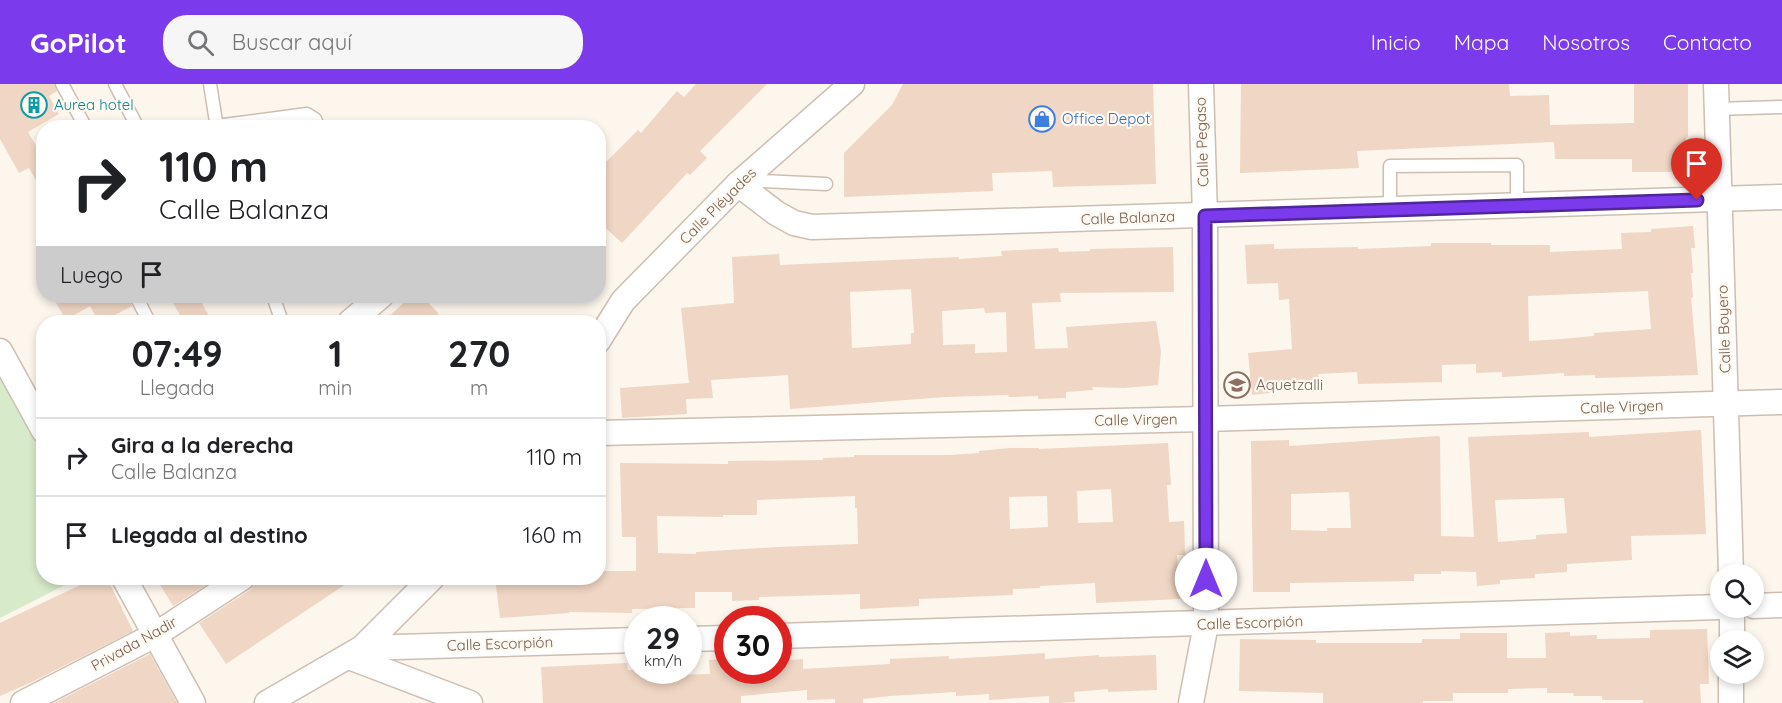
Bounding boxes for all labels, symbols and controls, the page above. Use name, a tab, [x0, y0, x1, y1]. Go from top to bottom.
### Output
search box	[163, 15, 583, 69]
text: GoPilot	[30, 25, 127, 60]
icon: search	[184, 26, 217, 59]
text: Buscar aquí	[232, 28, 352, 56]
text: Inicio	[1371, 29, 1421, 55]
text: Mapa	[1454, 29, 1509, 55]
text: Nosotros	[1542, 29, 1630, 55]
text: Contacto	[1663, 29, 1752, 55]
building icon: Aurea hotel	[19, 90, 49, 120]
place label: Aurea hotel	[54, 95, 134, 114]
street label: Calle Pegaso	[1190, 97, 1213, 187]
shop icon: Office Depot	[1027, 104, 1057, 134]
place label: Office Depot	[1062, 109, 1150, 128]
pin	[1671, 138, 1722, 200]
text: 110 m	[159, 140, 268, 193]
icon: right	[60, 144, 138, 222]
icon: arrive	[1680, 147, 1713, 180]
street label: Calle Pléyades	[675, 163, 760, 248]
text: Calle Balanza	[159, 192, 329, 226]
street label: Calle Balanza	[1080, 206, 1176, 229]
icon: arrive	[135, 258, 168, 291]
text: Luego	[60, 261, 123, 289]
street label: Calle Boyero	[1712, 284, 1735, 374]
text: 07:49	[132, 331, 223, 376]
text: 1	[328, 331, 342, 376]
text: 270	[448, 331, 510, 376]
school or university icon: Aquetzalli	[1222, 370, 1252, 400]
text: Llegada	[140, 375, 215, 400]
text: min	[318, 375, 352, 400]
text: m	[470, 375, 488, 400]
place label: Aquetzalli	[1256, 375, 1323, 394]
street label: Calle Virgen	[1580, 396, 1664, 417]
street label: Calle Virgen	[1094, 409, 1178, 430]
text: Gira a la derecha	[111, 431, 294, 459]
icon: right	[60, 441, 93, 474]
text: 110 m	[527, 443, 582, 471]
text: Calle Balanza	[111, 459, 237, 484]
icon: arrive	[60, 519, 93, 552]
text: Llegada al destino	[111, 521, 308, 549]
text: 160 m	[523, 521, 582, 549]
position arrow	[1174, 547, 1238, 611]
map controls	[1710, 564, 1764, 684]
button: search	[1710, 564, 1764, 618]
speed limit sign: 30	[714, 606, 792, 684]
street label: Calle Escorpión	[1196, 611, 1303, 634]
street label: Privada Nadir	[87, 612, 180, 675]
text: 29	[646, 619, 680, 657]
button: layers	[1710, 630, 1764, 684]
street label: Calle Escorpión	[446, 632, 553, 655]
text: km/h	[644, 651, 682, 670]

